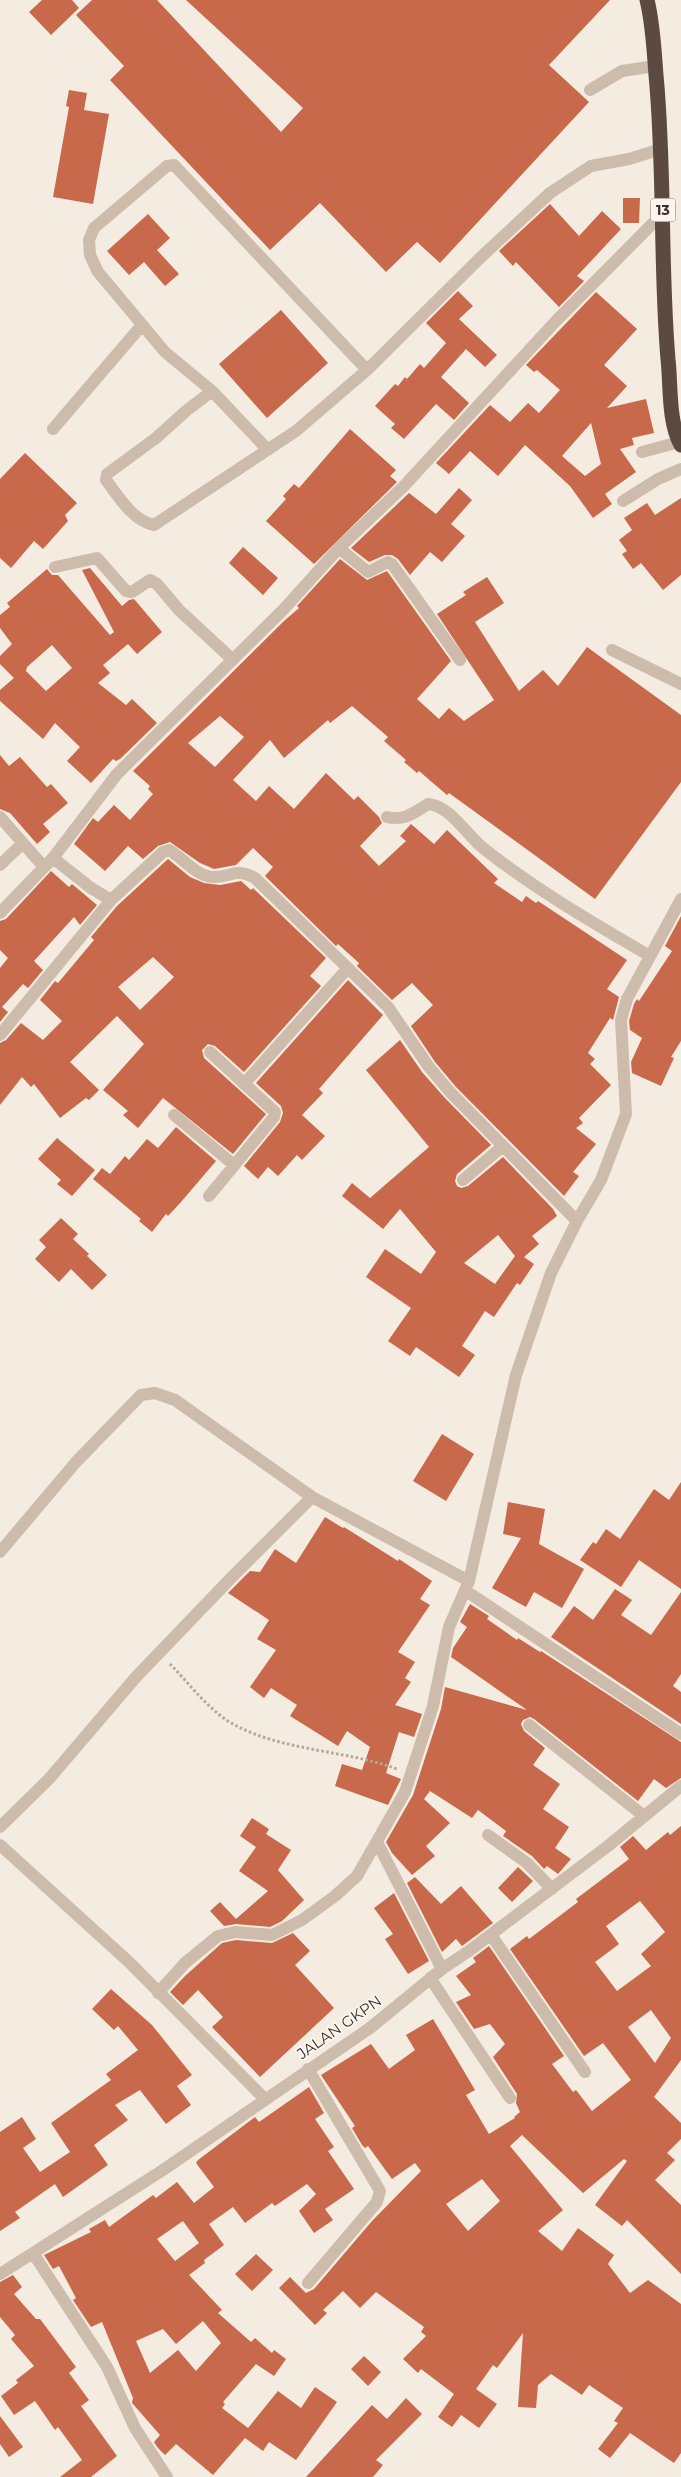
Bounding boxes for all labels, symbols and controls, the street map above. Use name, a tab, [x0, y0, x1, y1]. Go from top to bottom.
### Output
road number: 13	[650, 198, 676, 222]
street label: JALAN GKPN	[292, 1991, 385, 2064]

